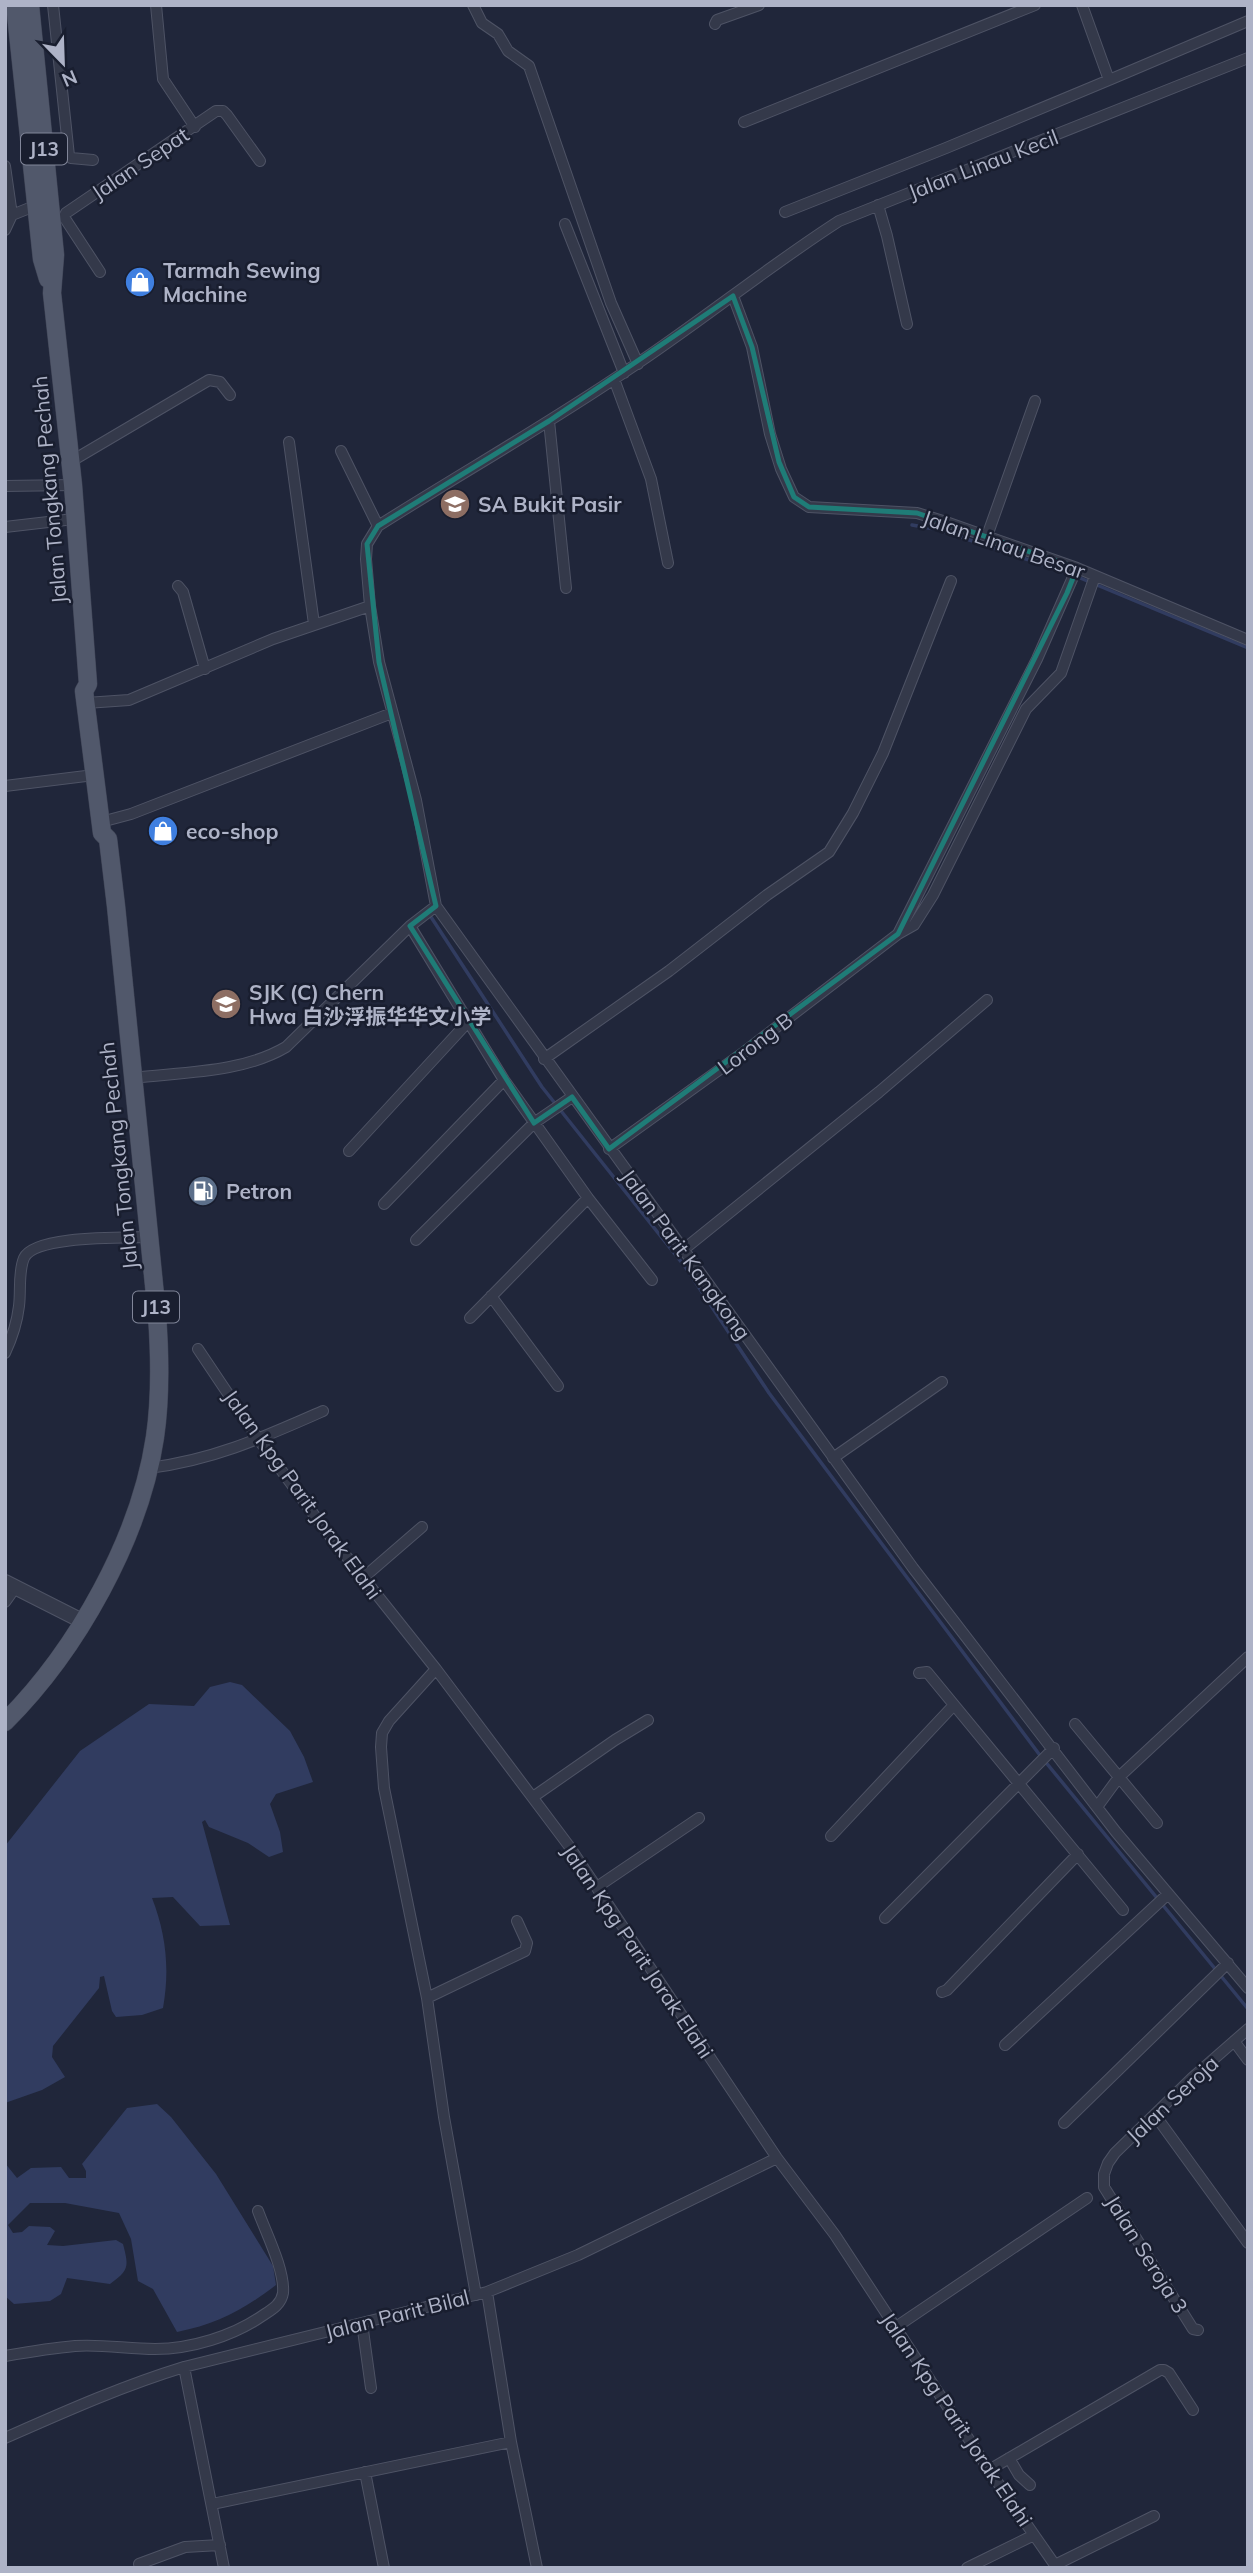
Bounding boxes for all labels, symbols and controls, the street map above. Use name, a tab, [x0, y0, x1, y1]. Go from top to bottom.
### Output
north arrow	[28, 28, 98, 98]
text: N	[58, 65, 81, 92]
street label: Jalan Sepat	[86, 121, 194, 205]
street label: Jalan Linau Kecil	[904, 123, 1062, 205]
road number: J13	[21, 134, 67, 164]
place label: Tarmah Sewing Machine	[163, 257, 321, 307]
shop icon: Tarmah Sewing Machine	[123, 265, 157, 299]
street label: Jalan Tongkang Pechah	[26, 375, 72, 605]
school or university icon: SA Bukit Pasir	[438, 487, 472, 521]
place label: SA Bukit Pasir	[478, 491, 622, 517]
street label: Jalan Linau Besar	[919, 504, 1089, 584]
shop icon: eco-shop	[146, 814, 180, 848]
place label: eco-shop	[186, 818, 279, 844]
place label: SJK (C) Chern Hwa 白沙浮振华华文小学	[249, 979, 491, 1029]
school or university icon: SJK (C) Chern Hwa 白沙浮振华华文小学	[209, 987, 243, 1021]
street label: Lorong B	[712, 1006, 798, 1080]
street label: Jalan Tongkang Pechah	[93, 1041, 143, 1271]
street label: Jalan Parit Kangkong	[615, 1164, 757, 1344]
fuel station icon: Petron	[186, 1174, 220, 1208]
place label: Petron	[226, 1178, 292, 1204]
road number: J13	[133, 1292, 179, 1322]
street label: Jalan Kpg Parit Jorak Elahi	[218, 1384, 388, 1604]
street label: Jalan Kpg Parit Jorak Elahi	[557, 1839, 719, 2063]
street label: Jalan Seroja	[1121, 2050, 1223, 2148]
street label: Jalan Seroja 3	[1100, 2190, 1194, 2318]
street label: Jalan Parit Bilal	[322, 2283, 472, 2345]
street label: Jalan Kpg Parit Jorak Elahi	[876, 2307, 1038, 2531]

